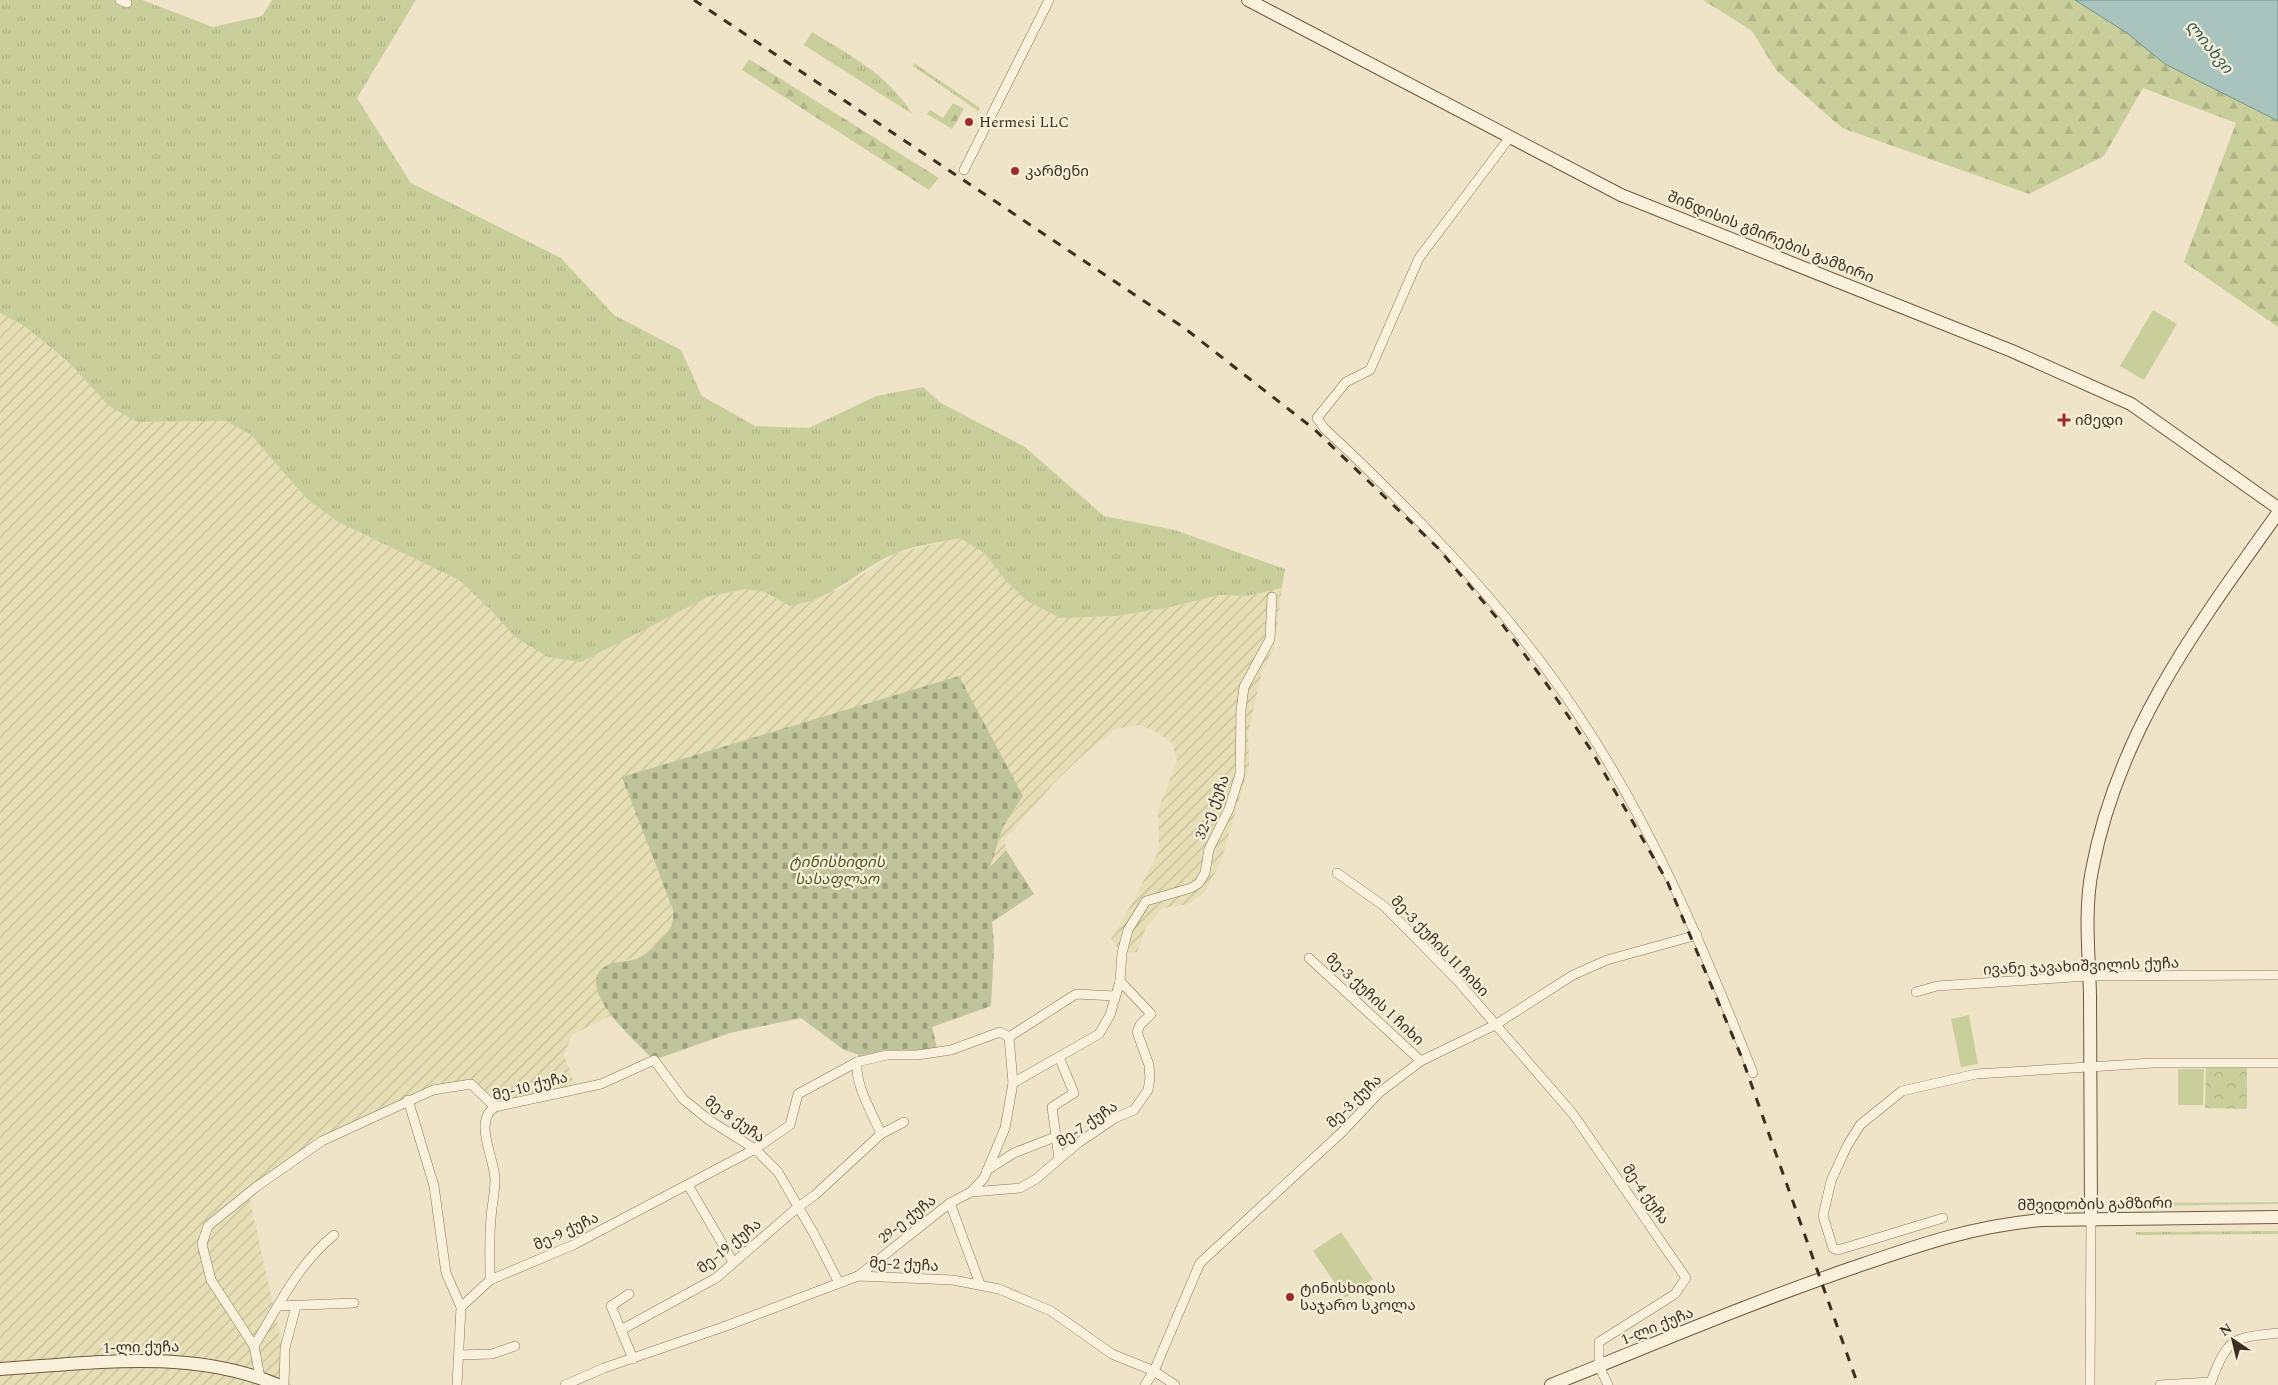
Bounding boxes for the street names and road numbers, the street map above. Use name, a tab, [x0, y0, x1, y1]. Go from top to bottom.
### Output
street label: შინდისის გმირების გამზირი	[1664, 185, 1878, 290]
street label: 32-ე ქუჩა	[1189, 771, 1236, 843]
street label: მე-3 ქუჩის II ჩიხი	[1385, 890, 1494, 1002]
street label: მე-3 ქუჩის I ჩიხი	[1320, 947, 1429, 1051]
street label: ივანე ჯავახიშვილის ქუჩა	[1983, 952, 2179, 981]
street label: მე-10 ქუჩა	[490, 1066, 570, 1107]
street label: მე-3 ქუჩა	[1321, 1069, 1387, 1134]
street label: მე-8 ქუჩა	[700, 1090, 770, 1149]
street label: მე-7 ქუჩა	[1052, 1095, 1123, 1153]
street label: მე-4 ქუჩა	[1616, 1159, 1675, 1229]
street label: 29-ე ქუჩა	[873, 1189, 941, 1249]
street label: მშვიდობის გამზირი	[2017, 1192, 2173, 1217]
street label: მე-9 ქუჩა	[530, 1206, 603, 1257]
street label: მე-19 ქუჩა	[692, 1213, 766, 1280]
street label: მე-2 ქუჩა	[869, 1251, 939, 1278]
street label: 1-ლი ქუჩა	[1617, 1301, 1697, 1352]
street label: 1-ლი ქუჩა	[102, 1335, 180, 1360]

